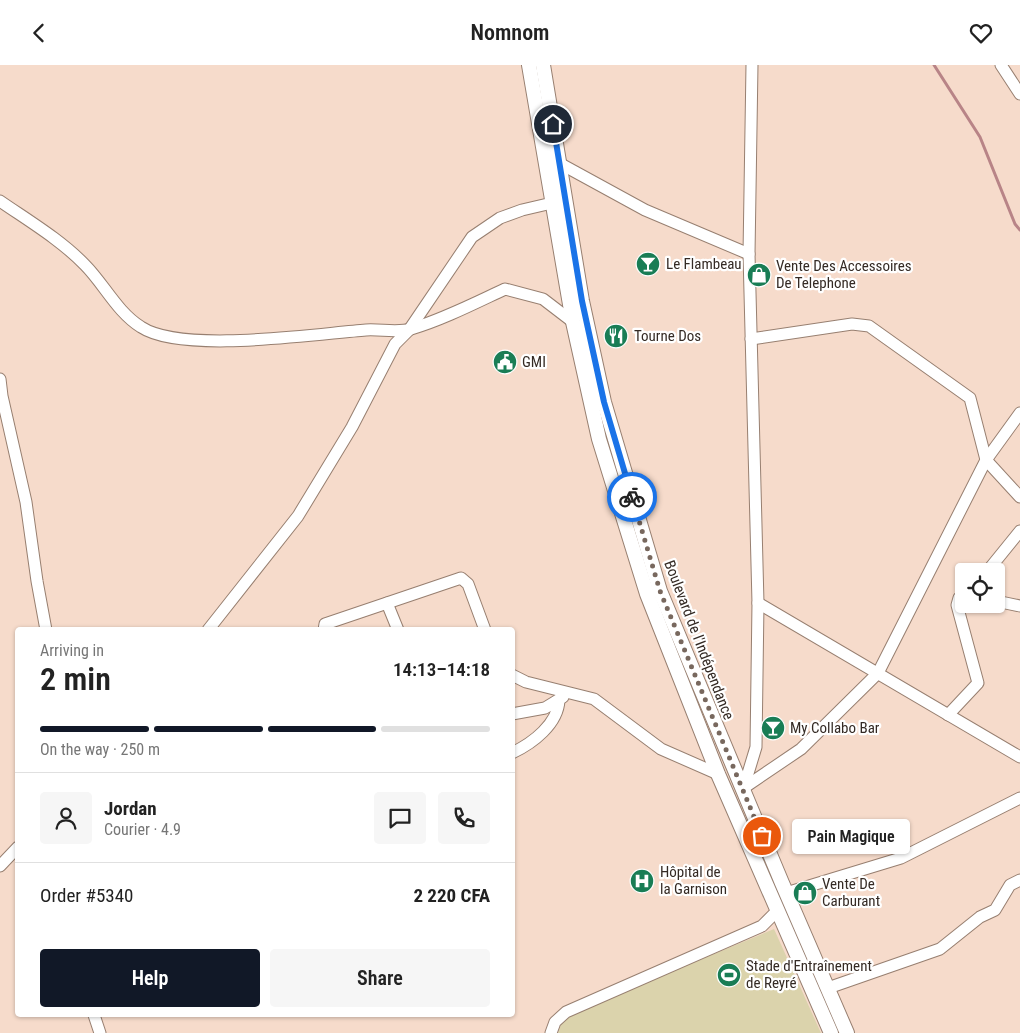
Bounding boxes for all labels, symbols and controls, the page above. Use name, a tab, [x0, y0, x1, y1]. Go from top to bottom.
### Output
icon: back	[25, 19, 53, 47]
icon: heart	[967, 19, 995, 47]
text: Nomnom	[471, 20, 550, 45]
pin	[532, 103, 574, 145]
icon: home	[539, 110, 567, 138]
bar icon: Le Flambeau	[635, 251, 661, 277]
place label: Le Flambeau	[666, 255, 742, 273]
place label: Vente Des Accessoires De Telephone	[776, 257, 912, 292]
shop icon: Vente Des Accessoires De Telephone	[746, 262, 772, 288]
restaurant icon: Tourne Dos	[603, 323, 629, 349]
place label: Tourne Dos	[634, 327, 701, 345]
public building icon: GMI	[492, 349, 518, 375]
place label: GMI	[522, 353, 546, 371]
courier	[607, 472, 657, 522]
icon: bike	[618, 483, 646, 511]
street label: Boulevard de l'Indépendance	[660, 558, 738, 722]
map controls	[955, 563, 1005, 613]
button: locate	[955, 563, 1005, 613]
text: Arriving in	[40, 641, 104, 660]
text: 14:13–14:18	[393, 658, 490, 681]
text: 2 min	[40, 660, 111, 698]
bar icon: My Collabo Bar	[760, 715, 786, 741]
place label: My Collabo Bar	[790, 719, 880, 737]
text: On the way · 250 m	[40, 740, 160, 759]
button: person	[40, 792, 92, 844]
button: chat	[374, 792, 426, 844]
button: phone	[438, 792, 490, 844]
text: Jordan	[104, 797, 157, 820]
pin	[741, 815, 783, 857]
callout: Pain Magique	[792, 819, 910, 853]
text: Courier · 4.9	[104, 820, 181, 839]
icon: bag	[748, 822, 776, 850]
text: Pain Magique	[807, 827, 895, 846]
place label: Hôpital de la Garnison	[660, 863, 727, 898]
hospital icon: Hôpital de la Garnison	[629, 868, 655, 894]
place label: Vente De Carburant	[822, 875, 880, 910]
shop icon: Vente De Carburant	[792, 880, 818, 906]
text: Order #5340	[40, 884, 133, 907]
text: 2 220 CFA	[413, 884, 490, 907]
button: Help	[40, 949, 260, 1007]
button: Share	[270, 949, 490, 1007]
place label: Stade d'Entraînement de Reyré	[746, 957, 872, 992]
sports icon: Stade d'Entraînement de Reyré	[716, 962, 742, 988]

